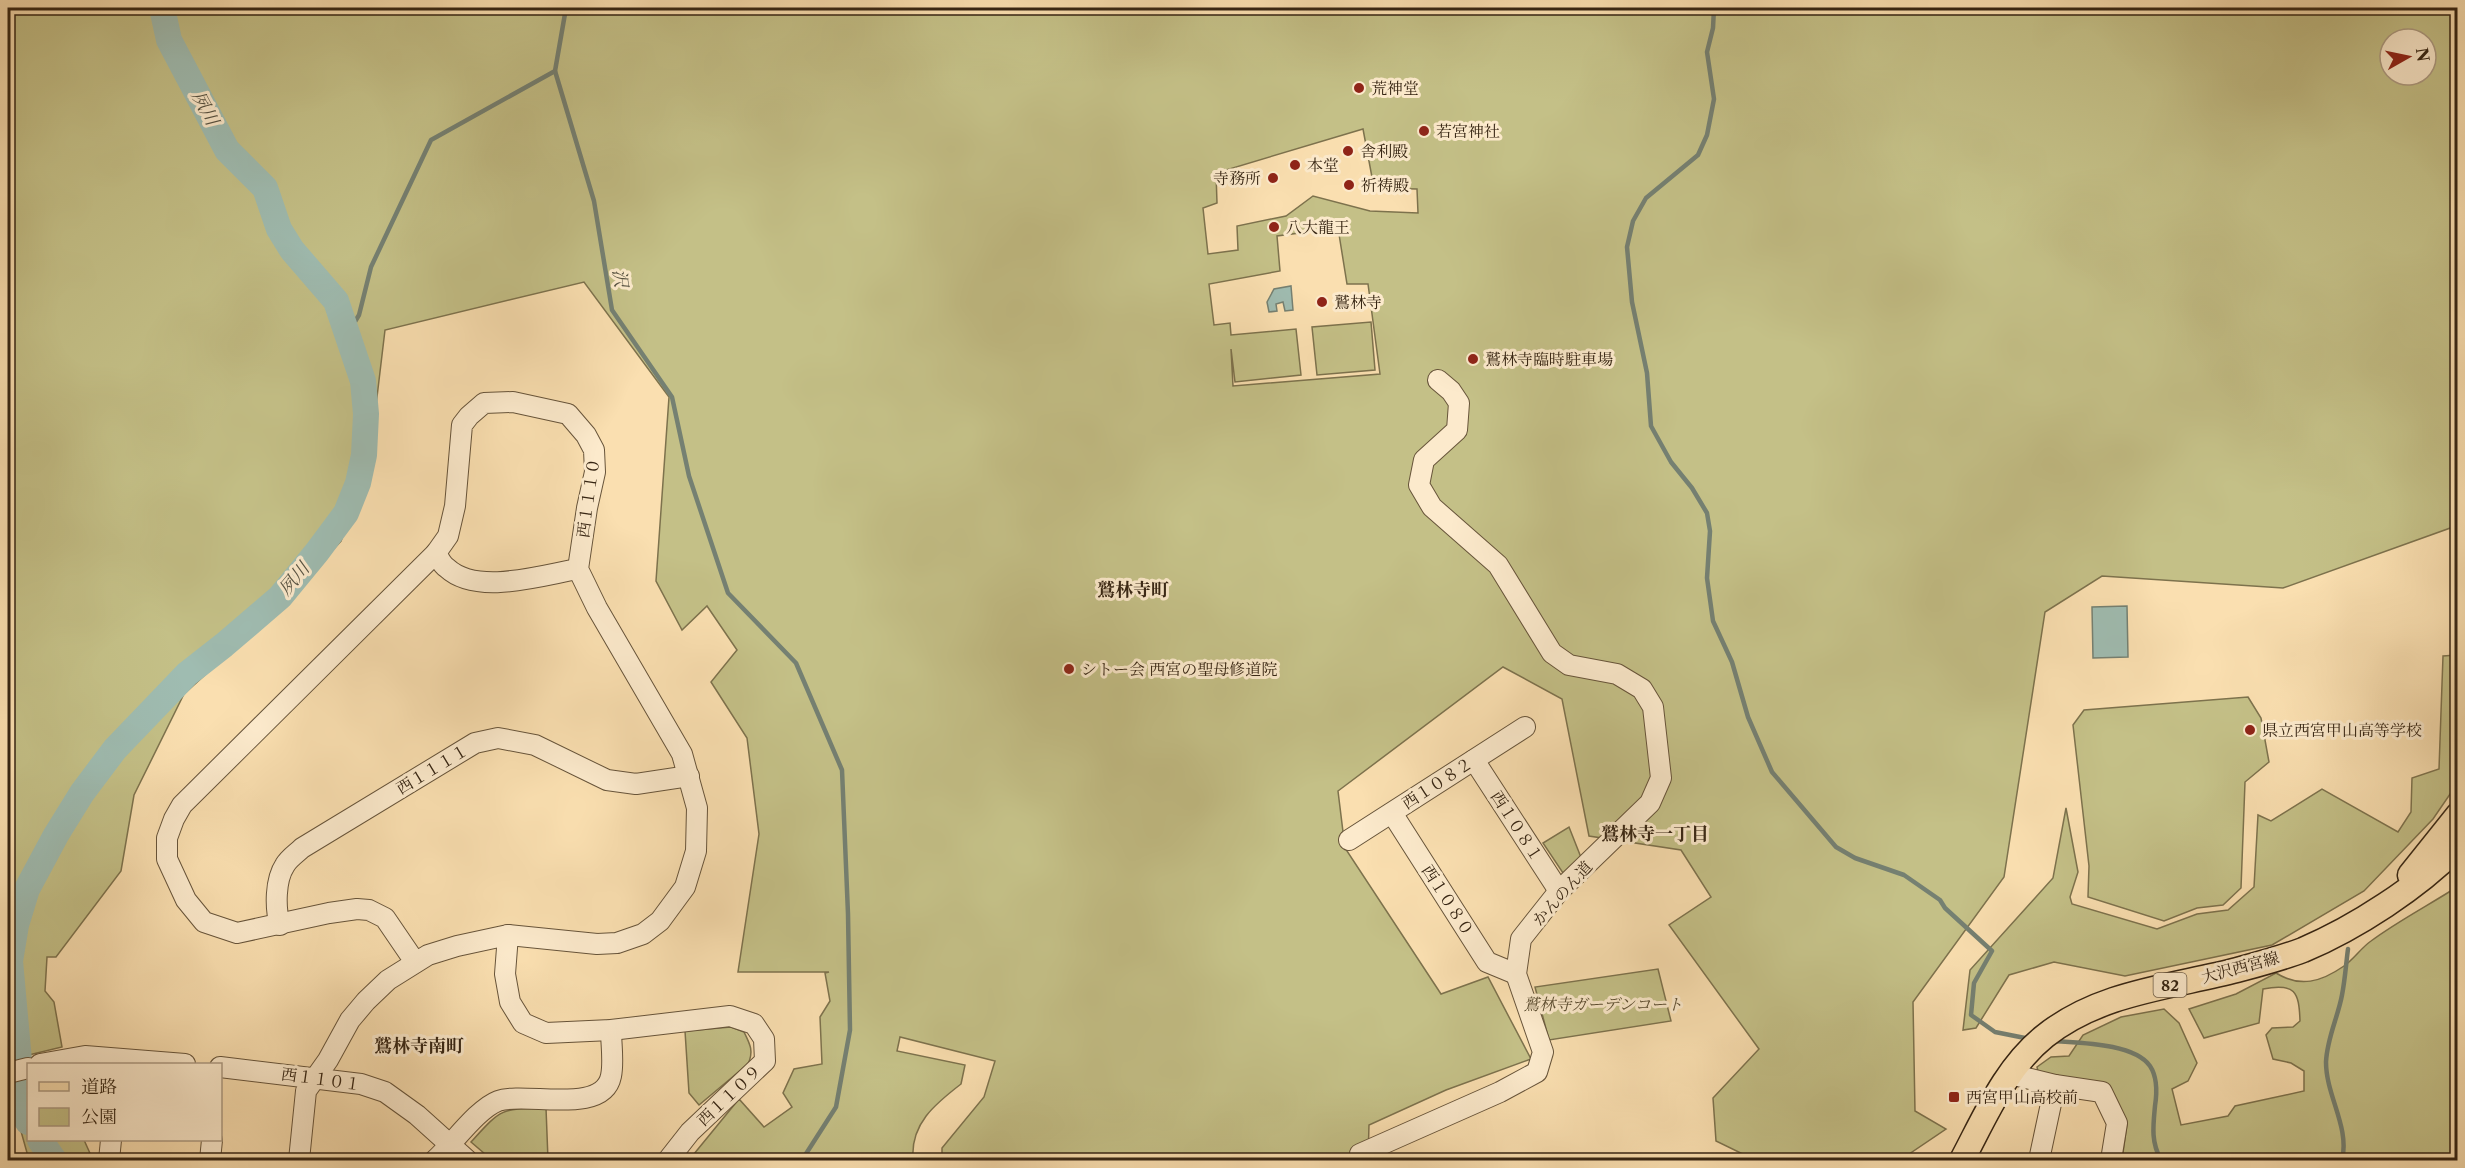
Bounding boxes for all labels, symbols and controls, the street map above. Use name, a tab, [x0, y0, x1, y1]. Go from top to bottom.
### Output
north arrow	[2378, 27, 2438, 87]
text: N	[2412, 46, 2434, 63]
place label: 荒神堂	[1371, 78, 1419, 98]
marker: 荒神堂	[1352, 81, 1366, 95]
water label: 夙川	[187, 87, 224, 131]
place label: 若宮神社	[1436, 121, 1500, 141]
marker: 若宮神社	[1417, 124, 1431, 138]
place label: 舎利殿	[1360, 141, 1408, 161]
marker: 舎利殿	[1341, 144, 1355, 158]
place label: 本堂	[1307, 155, 1339, 175]
marker: 本堂	[1288, 158, 1302, 172]
place label: 寺務所	[1213, 168, 1261, 188]
marker: 寺務所	[1266, 171, 1280, 185]
place label: 祈祷殿	[1361, 175, 1409, 195]
marker: 祈祷殿	[1342, 178, 1356, 192]
place label: 八大龍王	[1286, 217, 1350, 237]
marker: 八大龍王	[1267, 220, 1281, 234]
water label: 沢	[608, 267, 633, 291]
place label: 鷲林寺	[1334, 292, 1382, 312]
marker: 鷲林寺	[1315, 295, 1329, 309]
place label: 鷲林寺臨時駐車場	[1485, 349, 1613, 369]
marker: 鷲林寺臨時駐車場	[1466, 352, 1480, 366]
street label: 西１１１０	[573, 457, 603, 539]
water label: 夙川	[274, 557, 315, 600]
district label: 鷲林寺町	[1097, 579, 1169, 601]
place label: シトー会 西宮の聖母修道院	[1081, 659, 1277, 679]
marker: シトー会 西宮の聖母修道院	[1062, 662, 1076, 676]
place label: 県立西宮甲山高等学校	[2262, 720, 2422, 740]
marker: 県立西宮甲山高等学校	[2243, 723, 2257, 737]
street label: 西１１１１	[393, 740, 471, 798]
street label: 西１０８２	[1398, 753, 1476, 813]
street label: 西１０８１	[1487, 787, 1547, 865]
district label: 鷲林寺一丁目	[1601, 823, 1709, 845]
street label: かんのん道	[1528, 857, 1596, 929]
street label: 西１０８０	[1418, 861, 1478, 939]
street label: 大沢西宮線	[2199, 947, 2281, 987]
road number: 82	[2154, 973, 2186, 997]
park label: 鷲林寺ガーデンコート	[1523, 994, 1683, 1014]
district label: 鷲林寺南町	[374, 1035, 464, 1057]
street label: 西１１０９	[693, 1060, 765, 1130]
legend	[27, 1063, 222, 1141]
street label: 西１１０１	[280, 1064, 362, 1094]
text: 道路	[81, 1076, 117, 1098]
place label: 西宮甲山高校前	[1966, 1087, 2078, 1107]
marker: 西宮甲山高校前	[1947, 1090, 1961, 1104]
text: 公園	[81, 1106, 117, 1128]

